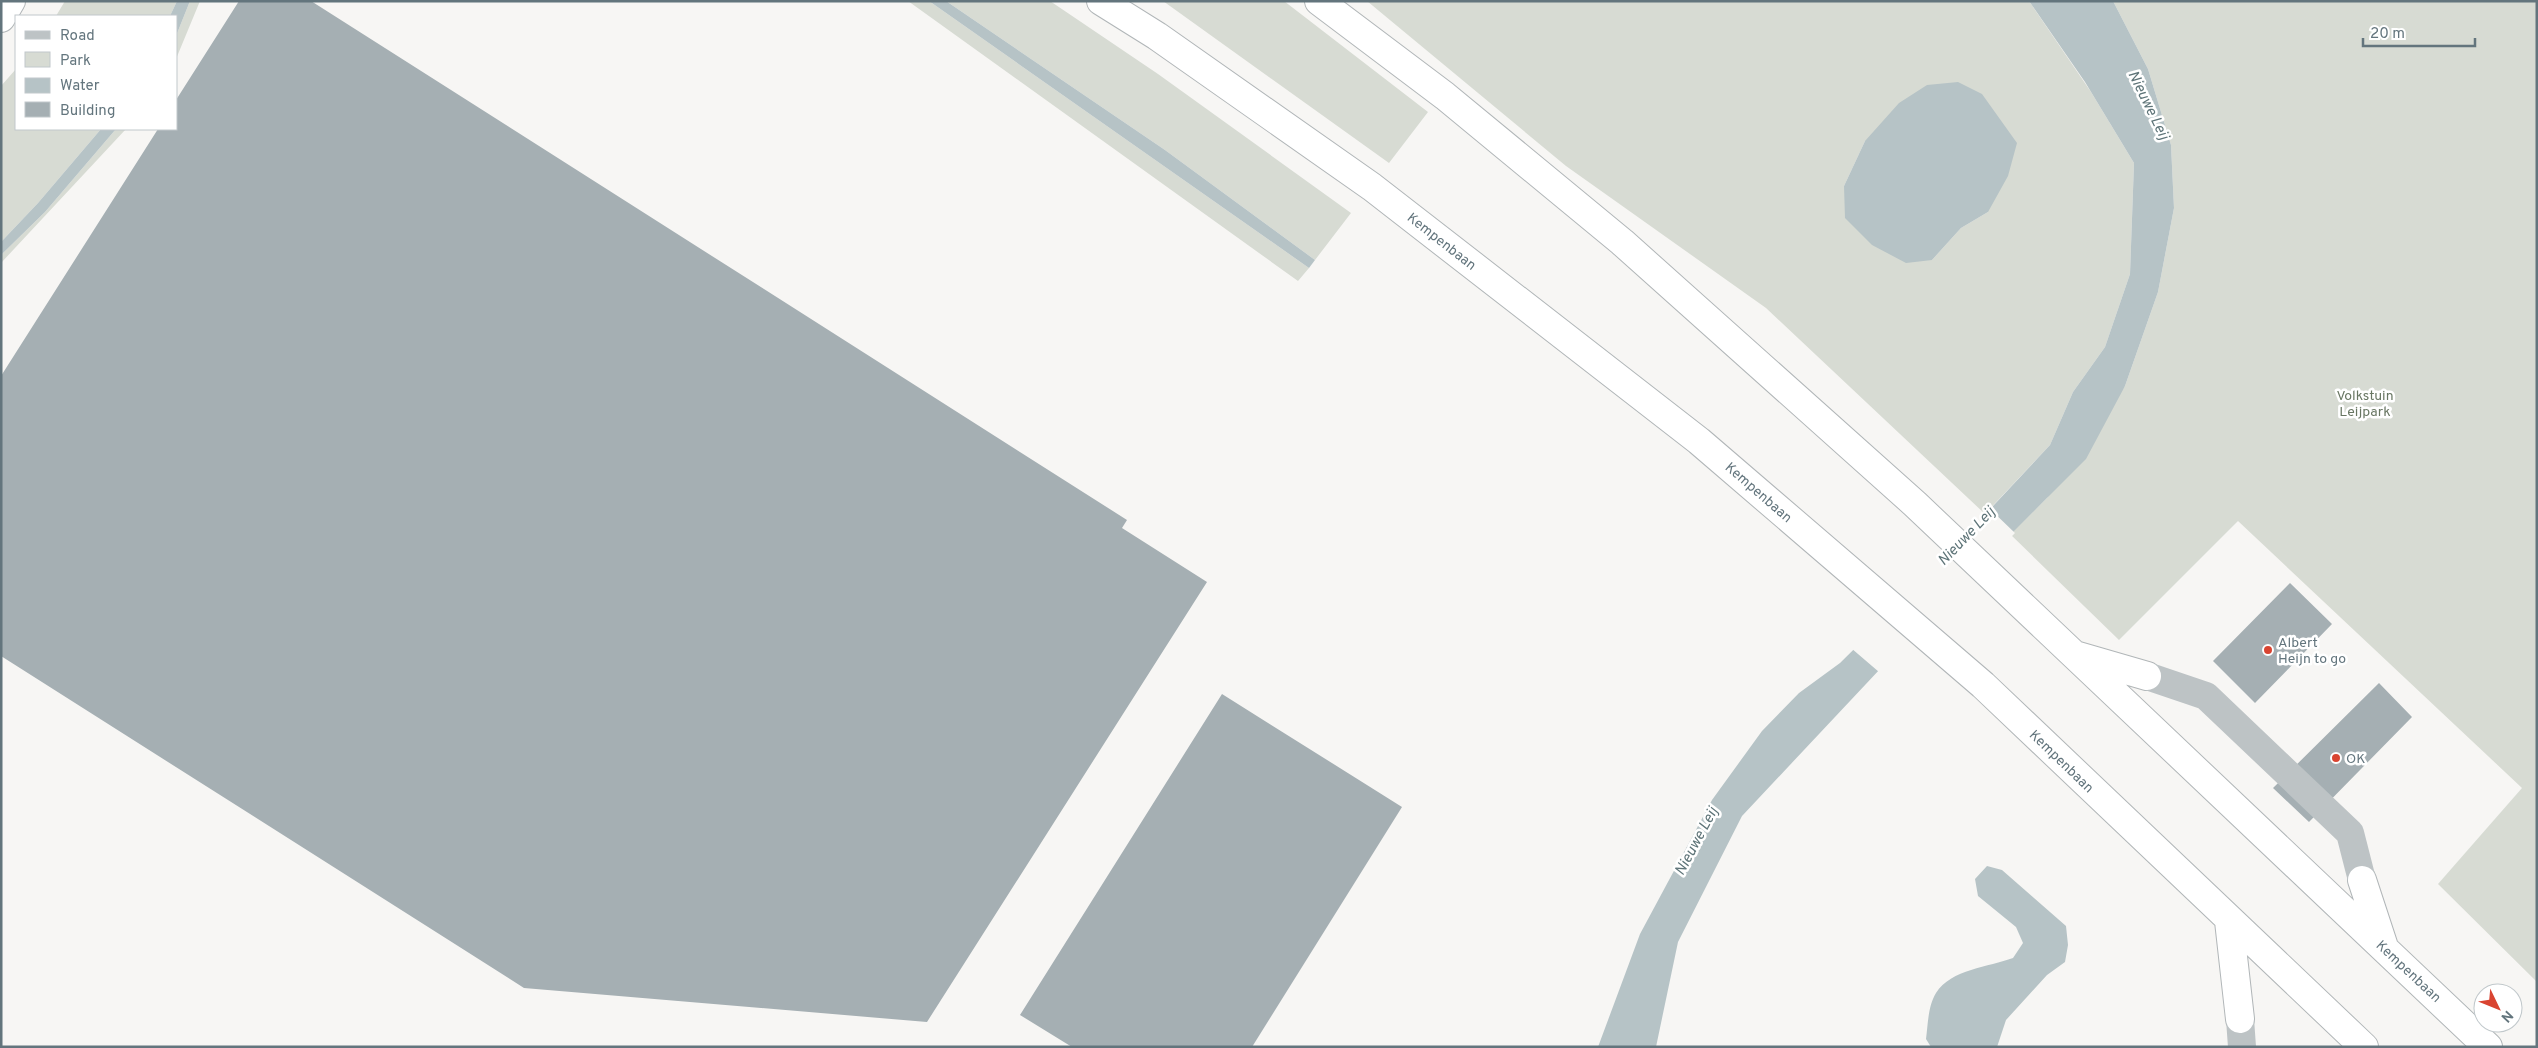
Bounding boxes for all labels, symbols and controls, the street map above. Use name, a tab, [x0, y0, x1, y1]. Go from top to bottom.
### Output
legend	[15, 15, 178, 130]
scale bar	[2363, 15, 2476, 47]
text: 20 m	[2370, 25, 2405, 44]
text: Road	[60, 27, 95, 46]
text: Park	[60, 52, 91, 71]
water label: Nieuwe Leij	[2123, 68, 2173, 145]
text: Water	[60, 77, 100, 96]
text: Building	[60, 102, 115, 121]
street label: Kempenbaan	[1403, 210, 1479, 274]
park label: Volkstuin Leijpark	[2336, 388, 2394, 421]
street label: Kempenbaan	[1721, 459, 1795, 527]
water label: Nieuwe Leij	[1934, 503, 2001, 571]
place label: Albert Heijn to go	[2278, 635, 2346, 668]
marker: Albert Heijn to go	[2262, 644, 2274, 656]
street label: Kempenbaan	[2025, 727, 2097, 797]
place label: OK	[2346, 751, 2365, 768]
marker: OK	[2330, 752, 2342, 764]
water label: Nieuwe Leij	[1671, 803, 1724, 879]
street label: Kempenbaan	[2372, 938, 2444, 1007]
north arrow	[2473, 983, 2523, 1033]
text: N	[2497, 1006, 2516, 1025]

